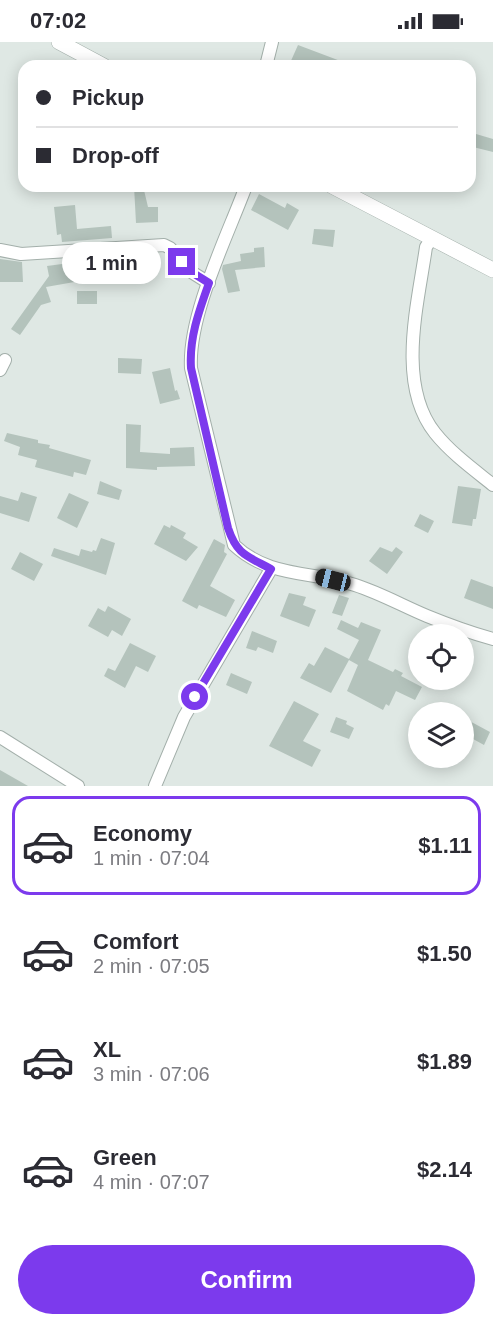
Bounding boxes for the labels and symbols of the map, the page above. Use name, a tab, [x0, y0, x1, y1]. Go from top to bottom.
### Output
callout: 1 min	[62, 241, 161, 283]
route end	[168, 248, 195, 275]
car	[313, 567, 353, 593]
route start	[181, 683, 208, 710]

